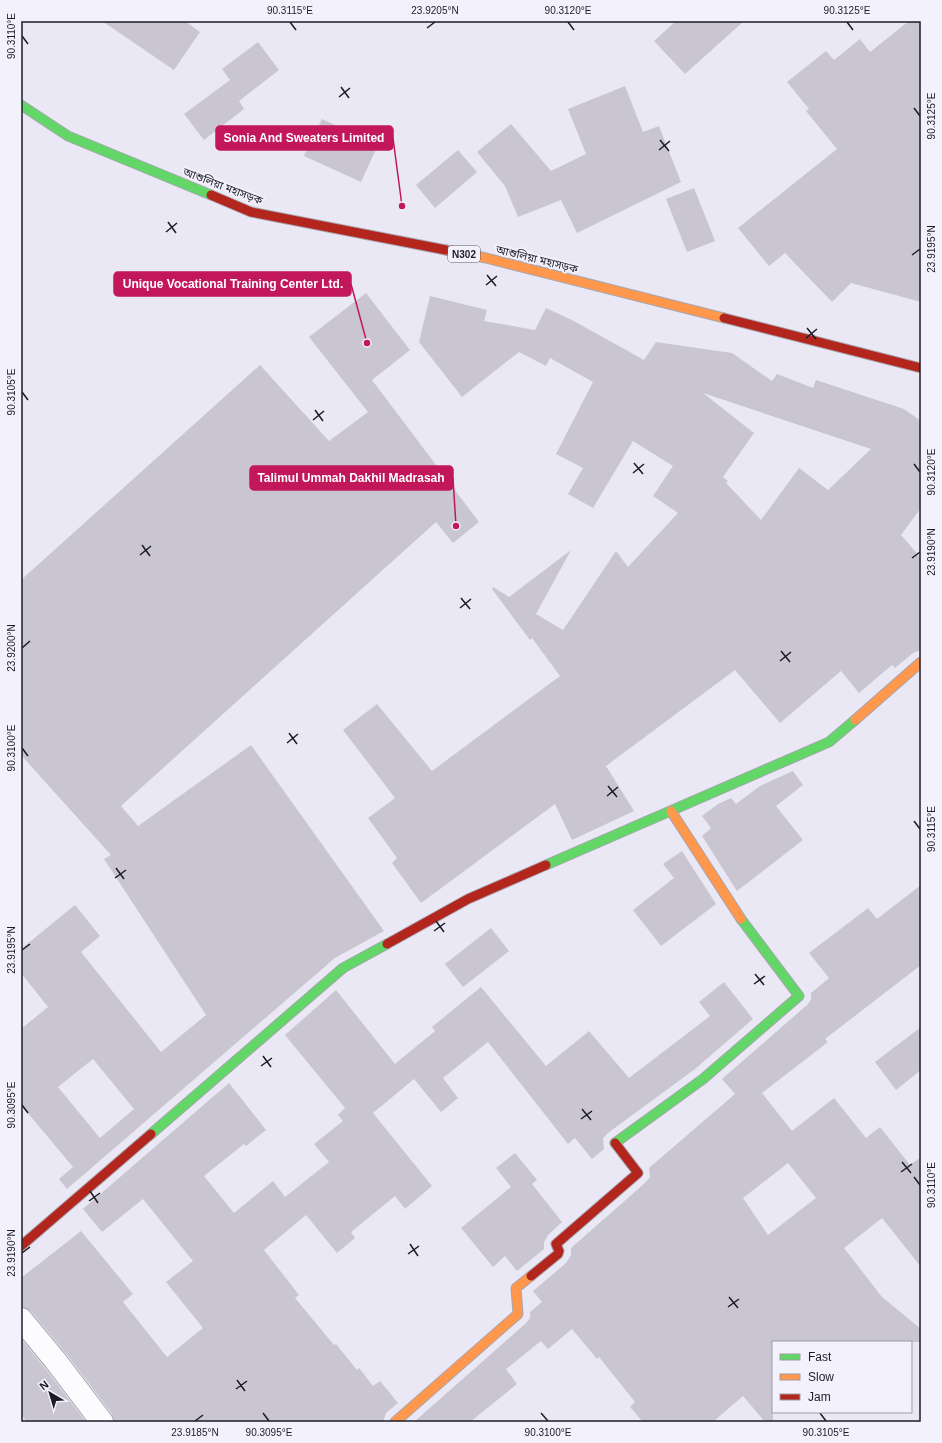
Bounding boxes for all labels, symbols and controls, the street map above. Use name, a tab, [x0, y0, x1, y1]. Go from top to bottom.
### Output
text: 90.3115°E	[267, 5, 313, 16]
text: 23.9205°N	[411, 5, 459, 16]
text: 90.3120°E	[545, 5, 592, 16]
text: 90.3125°E	[824, 5, 871, 16]
text: 90.3110°E	[6, 13, 17, 59]
text: 90.3125°E	[926, 92, 937, 139]
callout: Sonia And Sweaters Limited	[216, 126, 393, 150]
text: Sonia And Sweaters Limited	[224, 131, 384, 145]
street label: আশুলিয়া মহাসড়ক	[181, 165, 264, 207]
text: 23.9195°N	[926, 225, 937, 273]
street label: আশুলিয়া মহাসড়ক	[494, 243, 579, 275]
road number: N302	[448, 246, 480, 262]
callout: Unique Vocational Training Center Ltd.	[114, 272, 351, 296]
text: Unique Vocational Training Center Ltd.	[123, 277, 343, 291]
text: 90.3105°E	[6, 368, 17, 415]
text: 90.3120°E	[926, 448, 937, 495]
callout: Talimul Ummah Dakhil Madrasah	[250, 466, 453, 490]
text: Talimul Ummah Dakhil Madrasah	[257, 471, 445, 485]
text: 23.9190°N	[926, 528, 937, 576]
text: 23.9200°N	[6, 624, 17, 672]
text: 90.3100°E	[6, 724, 17, 771]
text: 90.3115°E	[926, 806, 937, 852]
text: 23.9195°N	[6, 926, 17, 974]
text: 90.3095°E	[6, 1081, 17, 1128]
text: 90.3110°E	[926, 1162, 937, 1208]
text: 23.9190°N	[6, 1229, 17, 1277]
legend	[772, 1341, 912, 1413]
text: Fast	[808, 1350, 832, 1364]
text: Slow	[808, 1370, 834, 1384]
north arrow	[30, 1373, 70, 1413]
text: N	[37, 1378, 51, 1392]
text: Jam	[808, 1390, 831, 1404]
text: 23.9185°N	[171, 1427, 219, 1438]
text: 90.3095°E	[246, 1427, 293, 1438]
text: 90.3100°E	[525, 1427, 572, 1438]
text: 90.3105°E	[803, 1427, 850, 1438]

